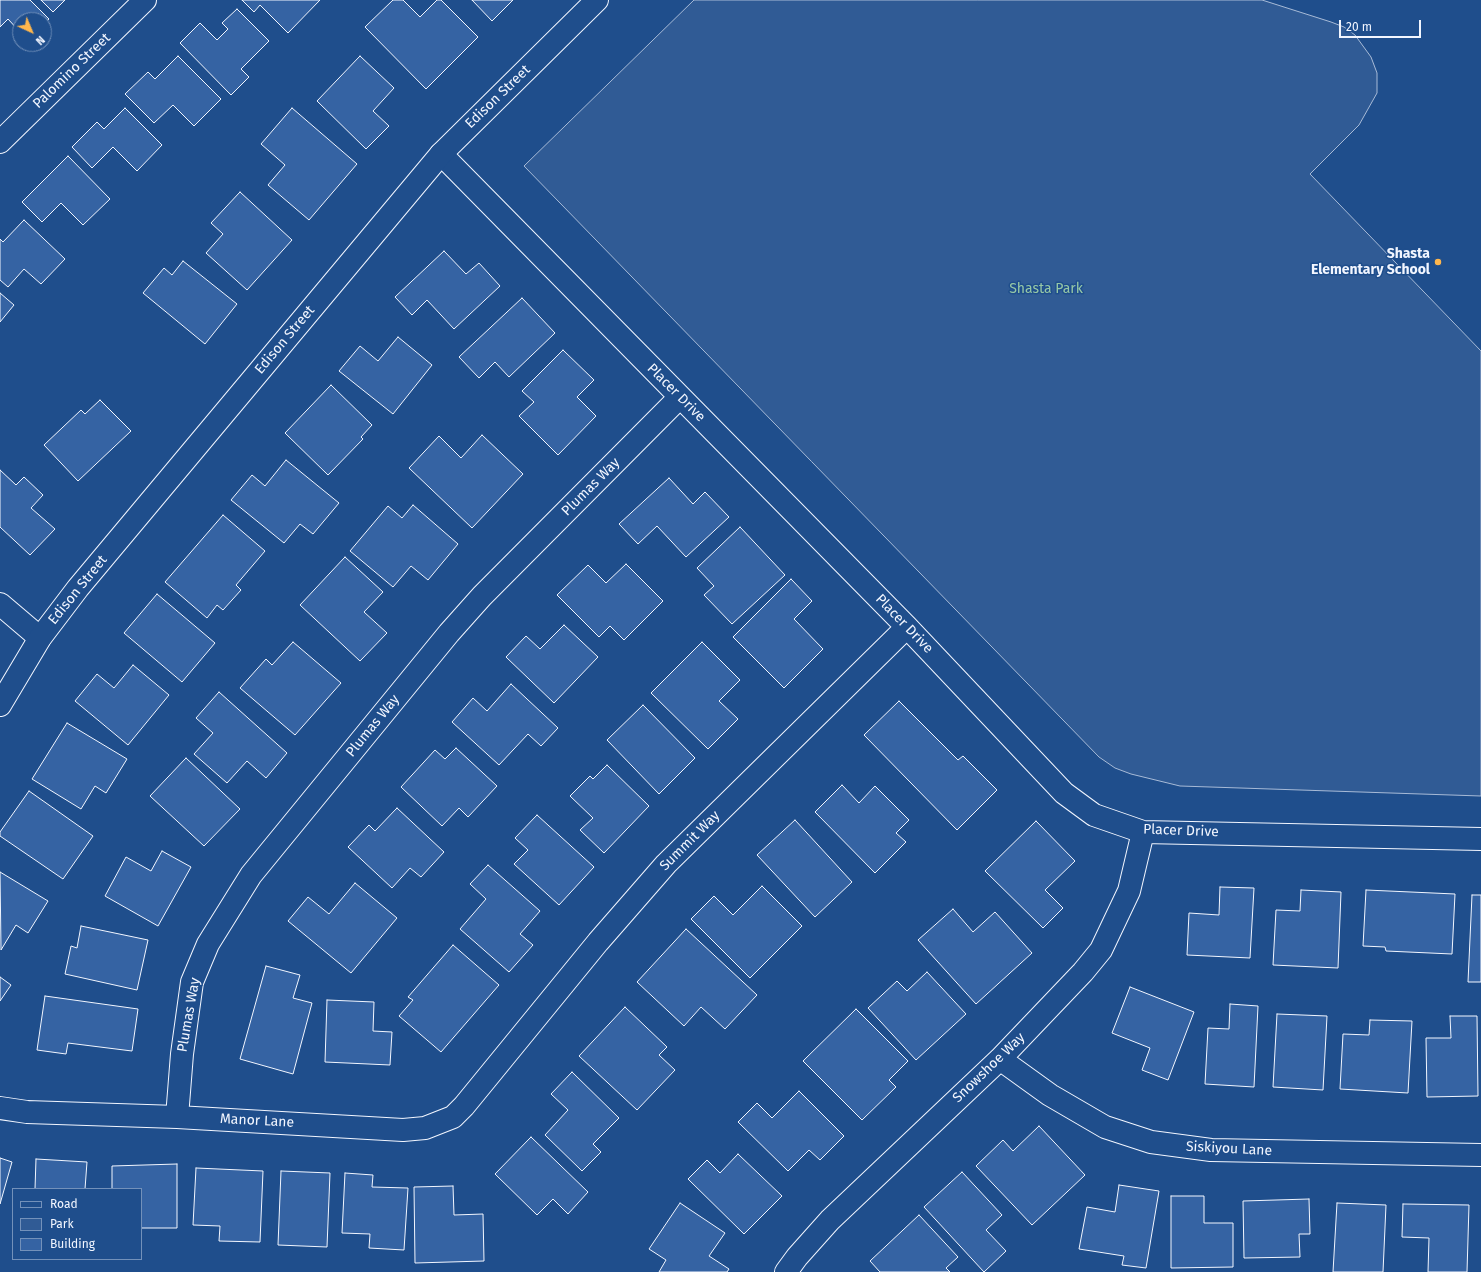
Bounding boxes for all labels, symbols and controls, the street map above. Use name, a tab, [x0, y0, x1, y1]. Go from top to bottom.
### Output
north arrow	[12, 12, 52, 52]
scale bar	[1341, 12, 1423, 38]
text: 20 m	[1346, 20, 1372, 34]
street label: Palomino Street	[30, 30, 114, 112]
text: N	[33, 33, 47, 47]
street label: Edison Street	[462, 62, 534, 132]
place label: Shasta Elementary School	[1311, 246, 1430, 278]
marker: Shasta Elementary School	[1433, 257, 1443, 267]
park label: Shasta Park	[1009, 281, 1083, 297]
street label: Edison Street	[252, 302, 318, 378]
street label: Placer Drive	[643, 360, 709, 426]
street label: Plumas Way	[558, 454, 624, 520]
street label: Edison Street	[45, 552, 111, 628]
street label: Placer Drive	[872, 591, 936, 657]
street label: Plumas Way	[343, 691, 403, 761]
street label: Summit Way	[657, 808, 723, 874]
street label: Placer Drive	[1143, 821, 1219, 841]
street label: Plumas Way	[174, 976, 204, 1054]
street label: Snowshoe Way	[949, 1029, 1029, 1107]
street label: Manor Lane	[219, 1111, 295, 1131]
street label: Siskiyou Lane	[1185, 1138, 1273, 1160]
legend	[12, 1188, 142, 1260]
text: Road	[50, 1197, 78, 1211]
text: Park	[50, 1217, 74, 1231]
text: Building	[50, 1237, 95, 1251]

